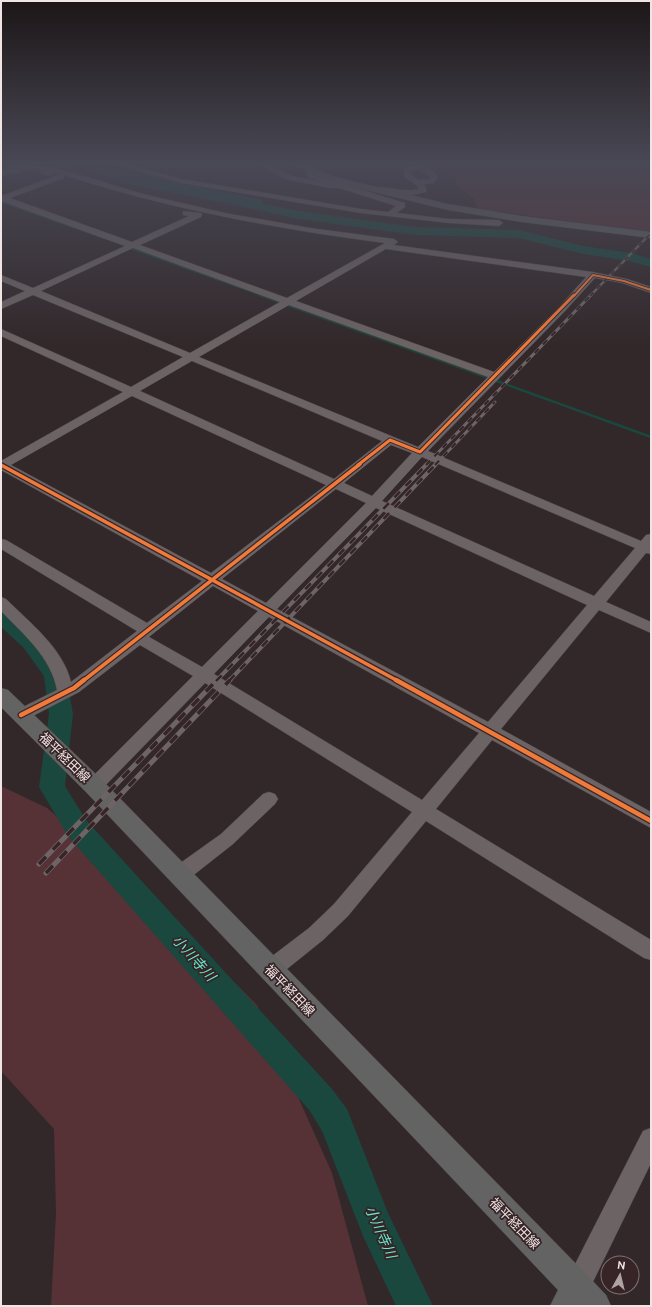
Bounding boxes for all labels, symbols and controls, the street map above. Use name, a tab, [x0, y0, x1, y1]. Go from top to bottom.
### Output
street label: 福平経田線	[37, 729, 93, 785]
water label: 小川寺川	[169, 932, 220, 986]
street label: 福平経田線	[262, 962, 318, 1018]
street label: 福平経田線	[487, 1195, 543, 1251]
water label: 小川寺川	[362, 1203, 401, 1263]
north arrow	[600, 1255, 640, 1295]
text: N	[616, 1259, 626, 1272]

